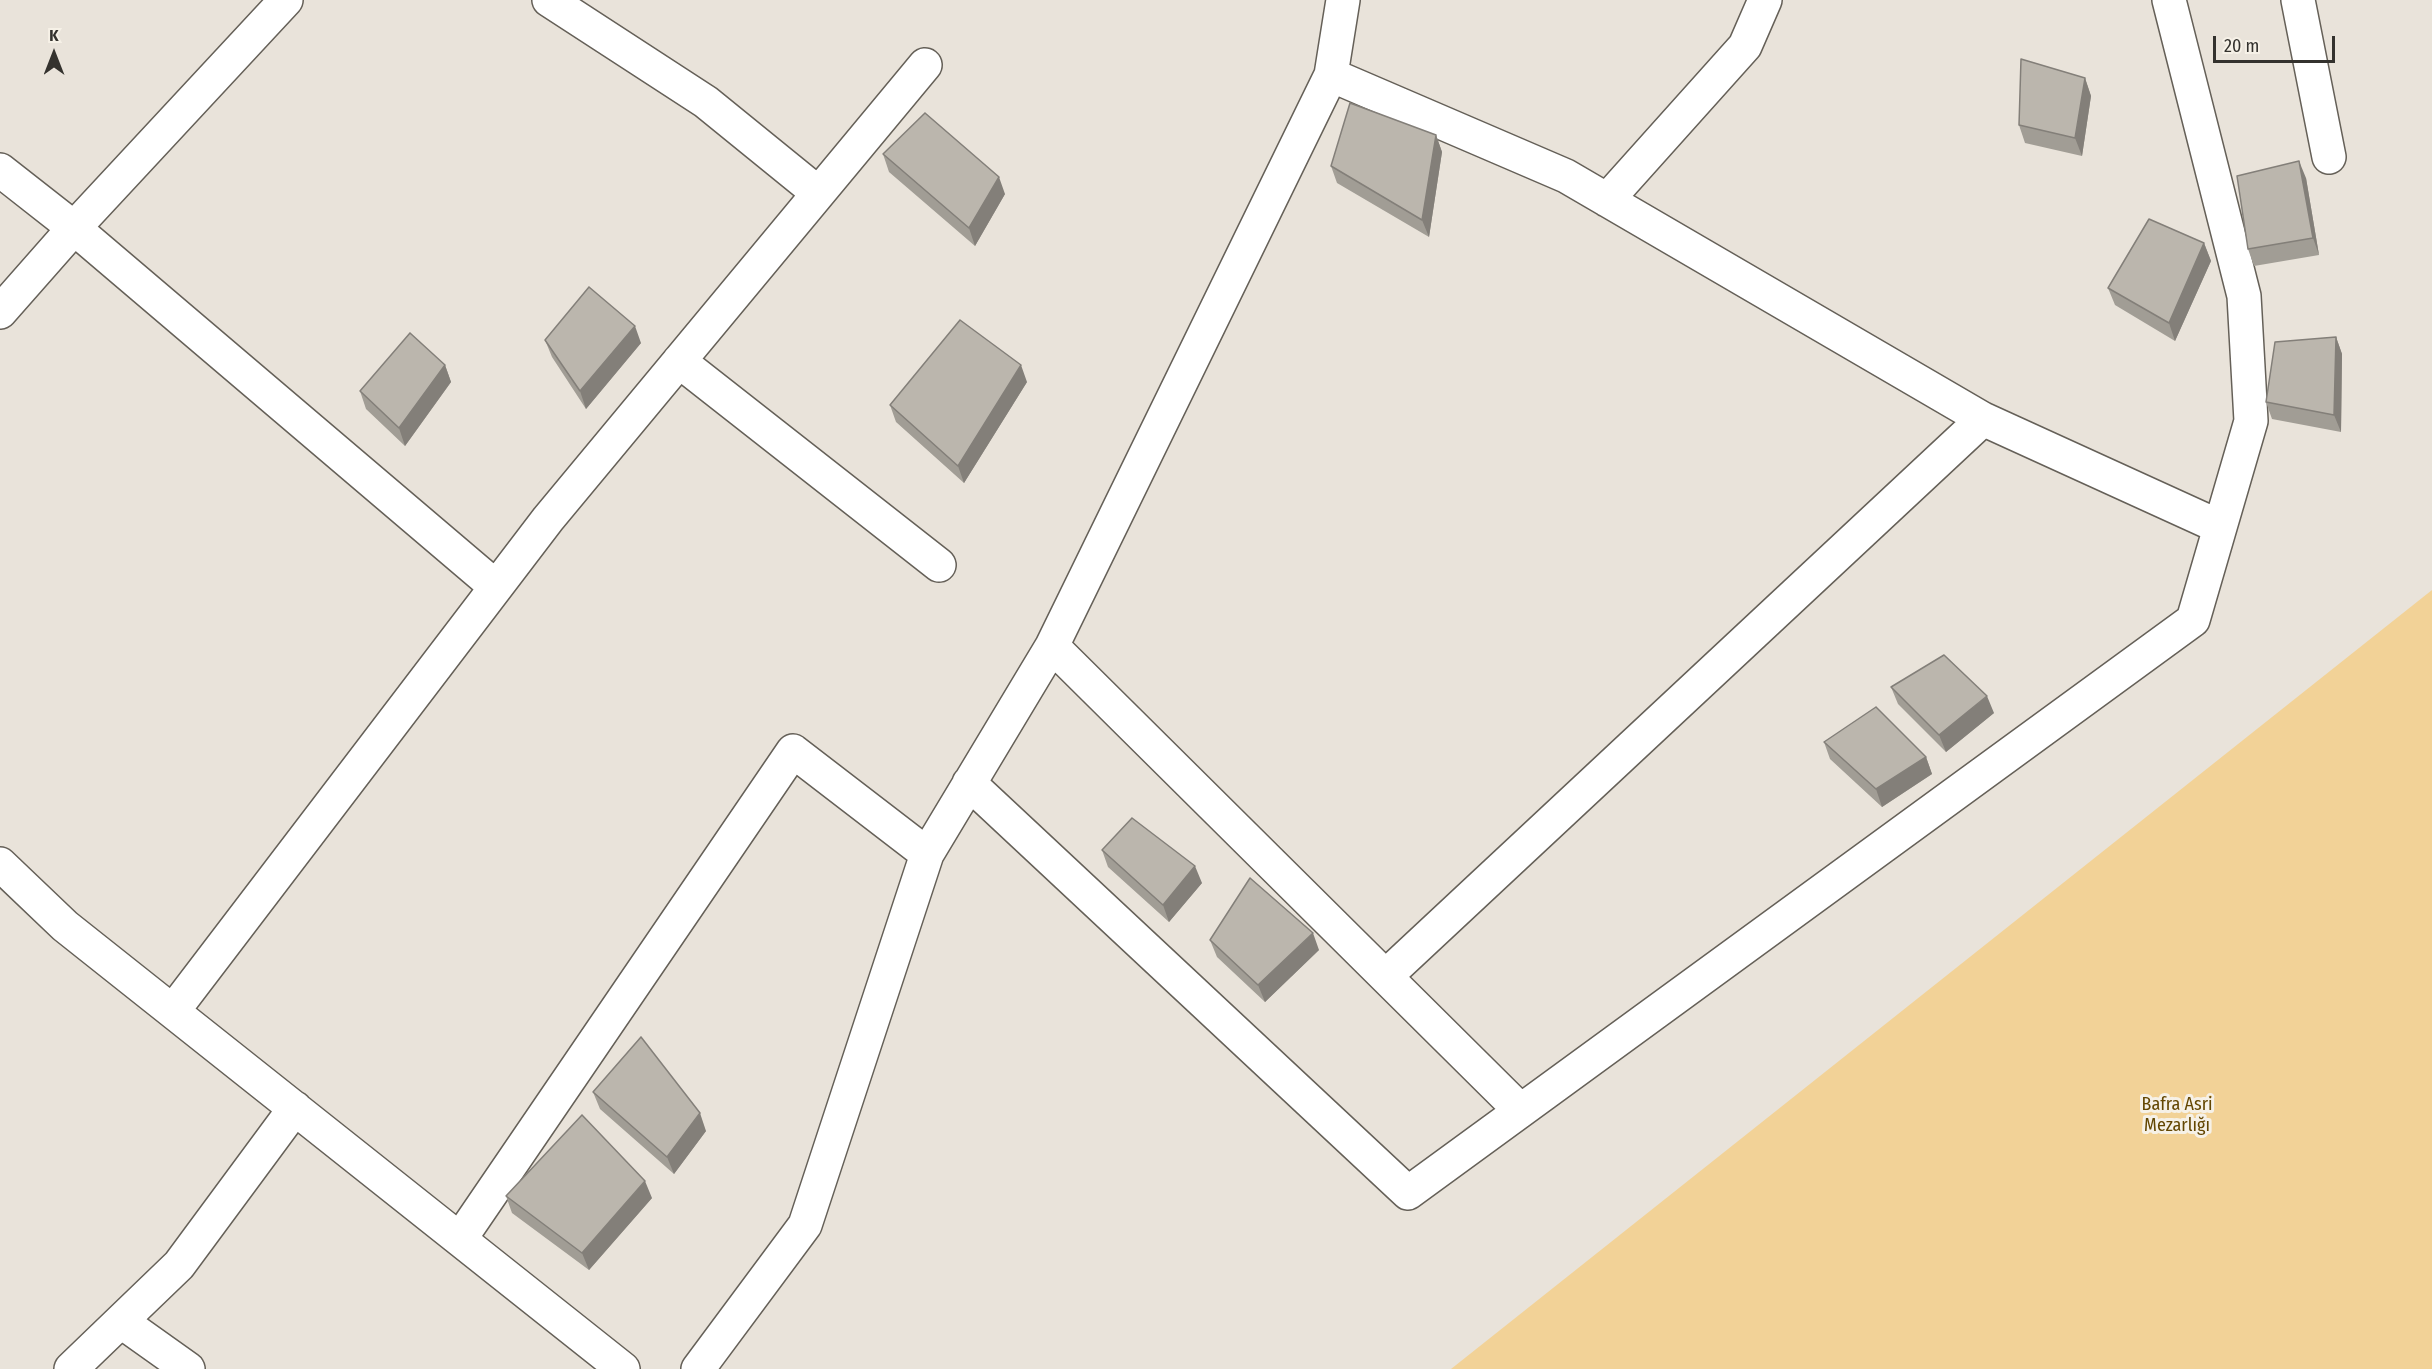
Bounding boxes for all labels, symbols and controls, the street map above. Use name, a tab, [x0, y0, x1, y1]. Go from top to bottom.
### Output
north arrow	[24, 24, 84, 84]
scale bar	[2216, 24, 2338, 62]
text: K	[49, 26, 59, 45]
text: 20 m	[2224, 35, 2259, 57]
park label: Bafra Asri Mezarlığı	[2142, 1094, 2212, 1136]

